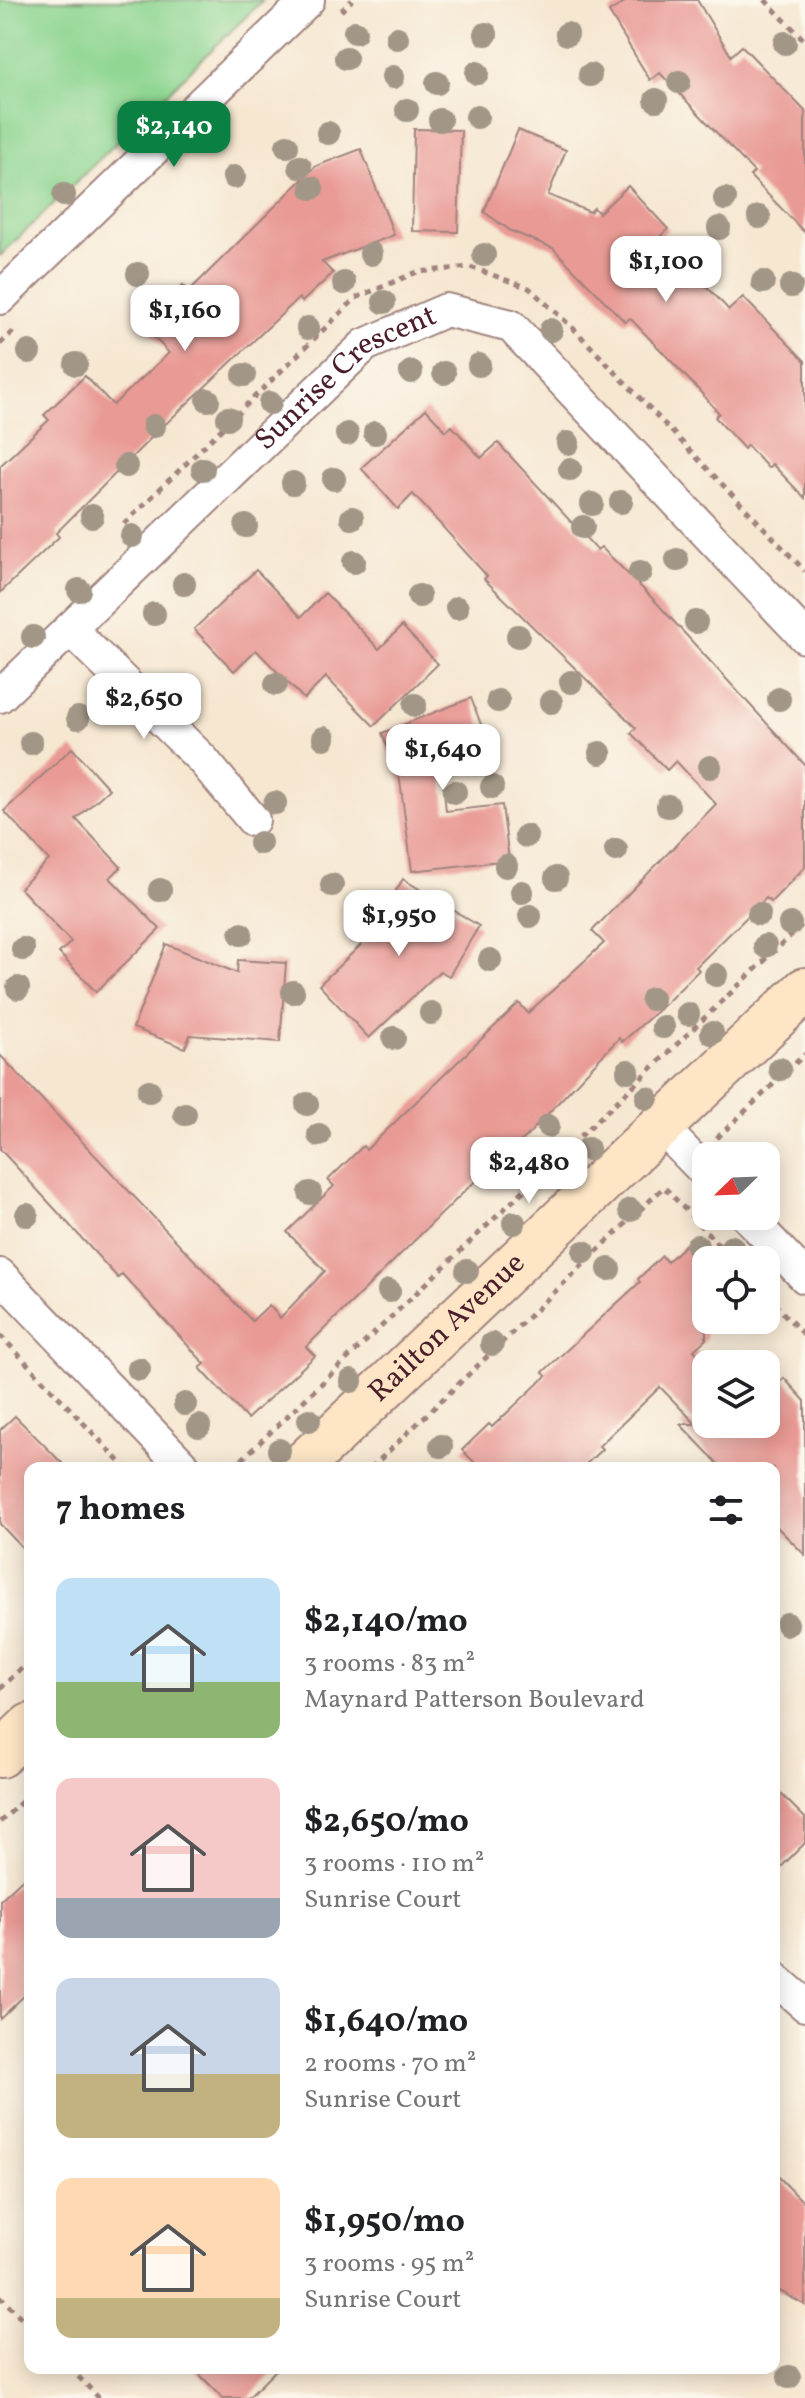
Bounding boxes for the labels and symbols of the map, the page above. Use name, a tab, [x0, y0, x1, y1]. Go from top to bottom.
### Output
pin: $2,140	[109, 101, 239, 169]
pin: $1,100	[601, 236, 731, 304]
pin: $1,160	[120, 285, 250, 353]
street label: Sunrise Crescent	[246, 295, 443, 461]
pin: $2,650	[79, 673, 209, 741]
pin: $1,640	[378, 724, 508, 792]
pin: $1,950	[334, 890, 464, 958]
pin: $2,480	[464, 1137, 594, 1205]
north arrow	[692, 1142, 780, 1230]
street label: Railton Avenue	[360, 1243, 535, 1412]

